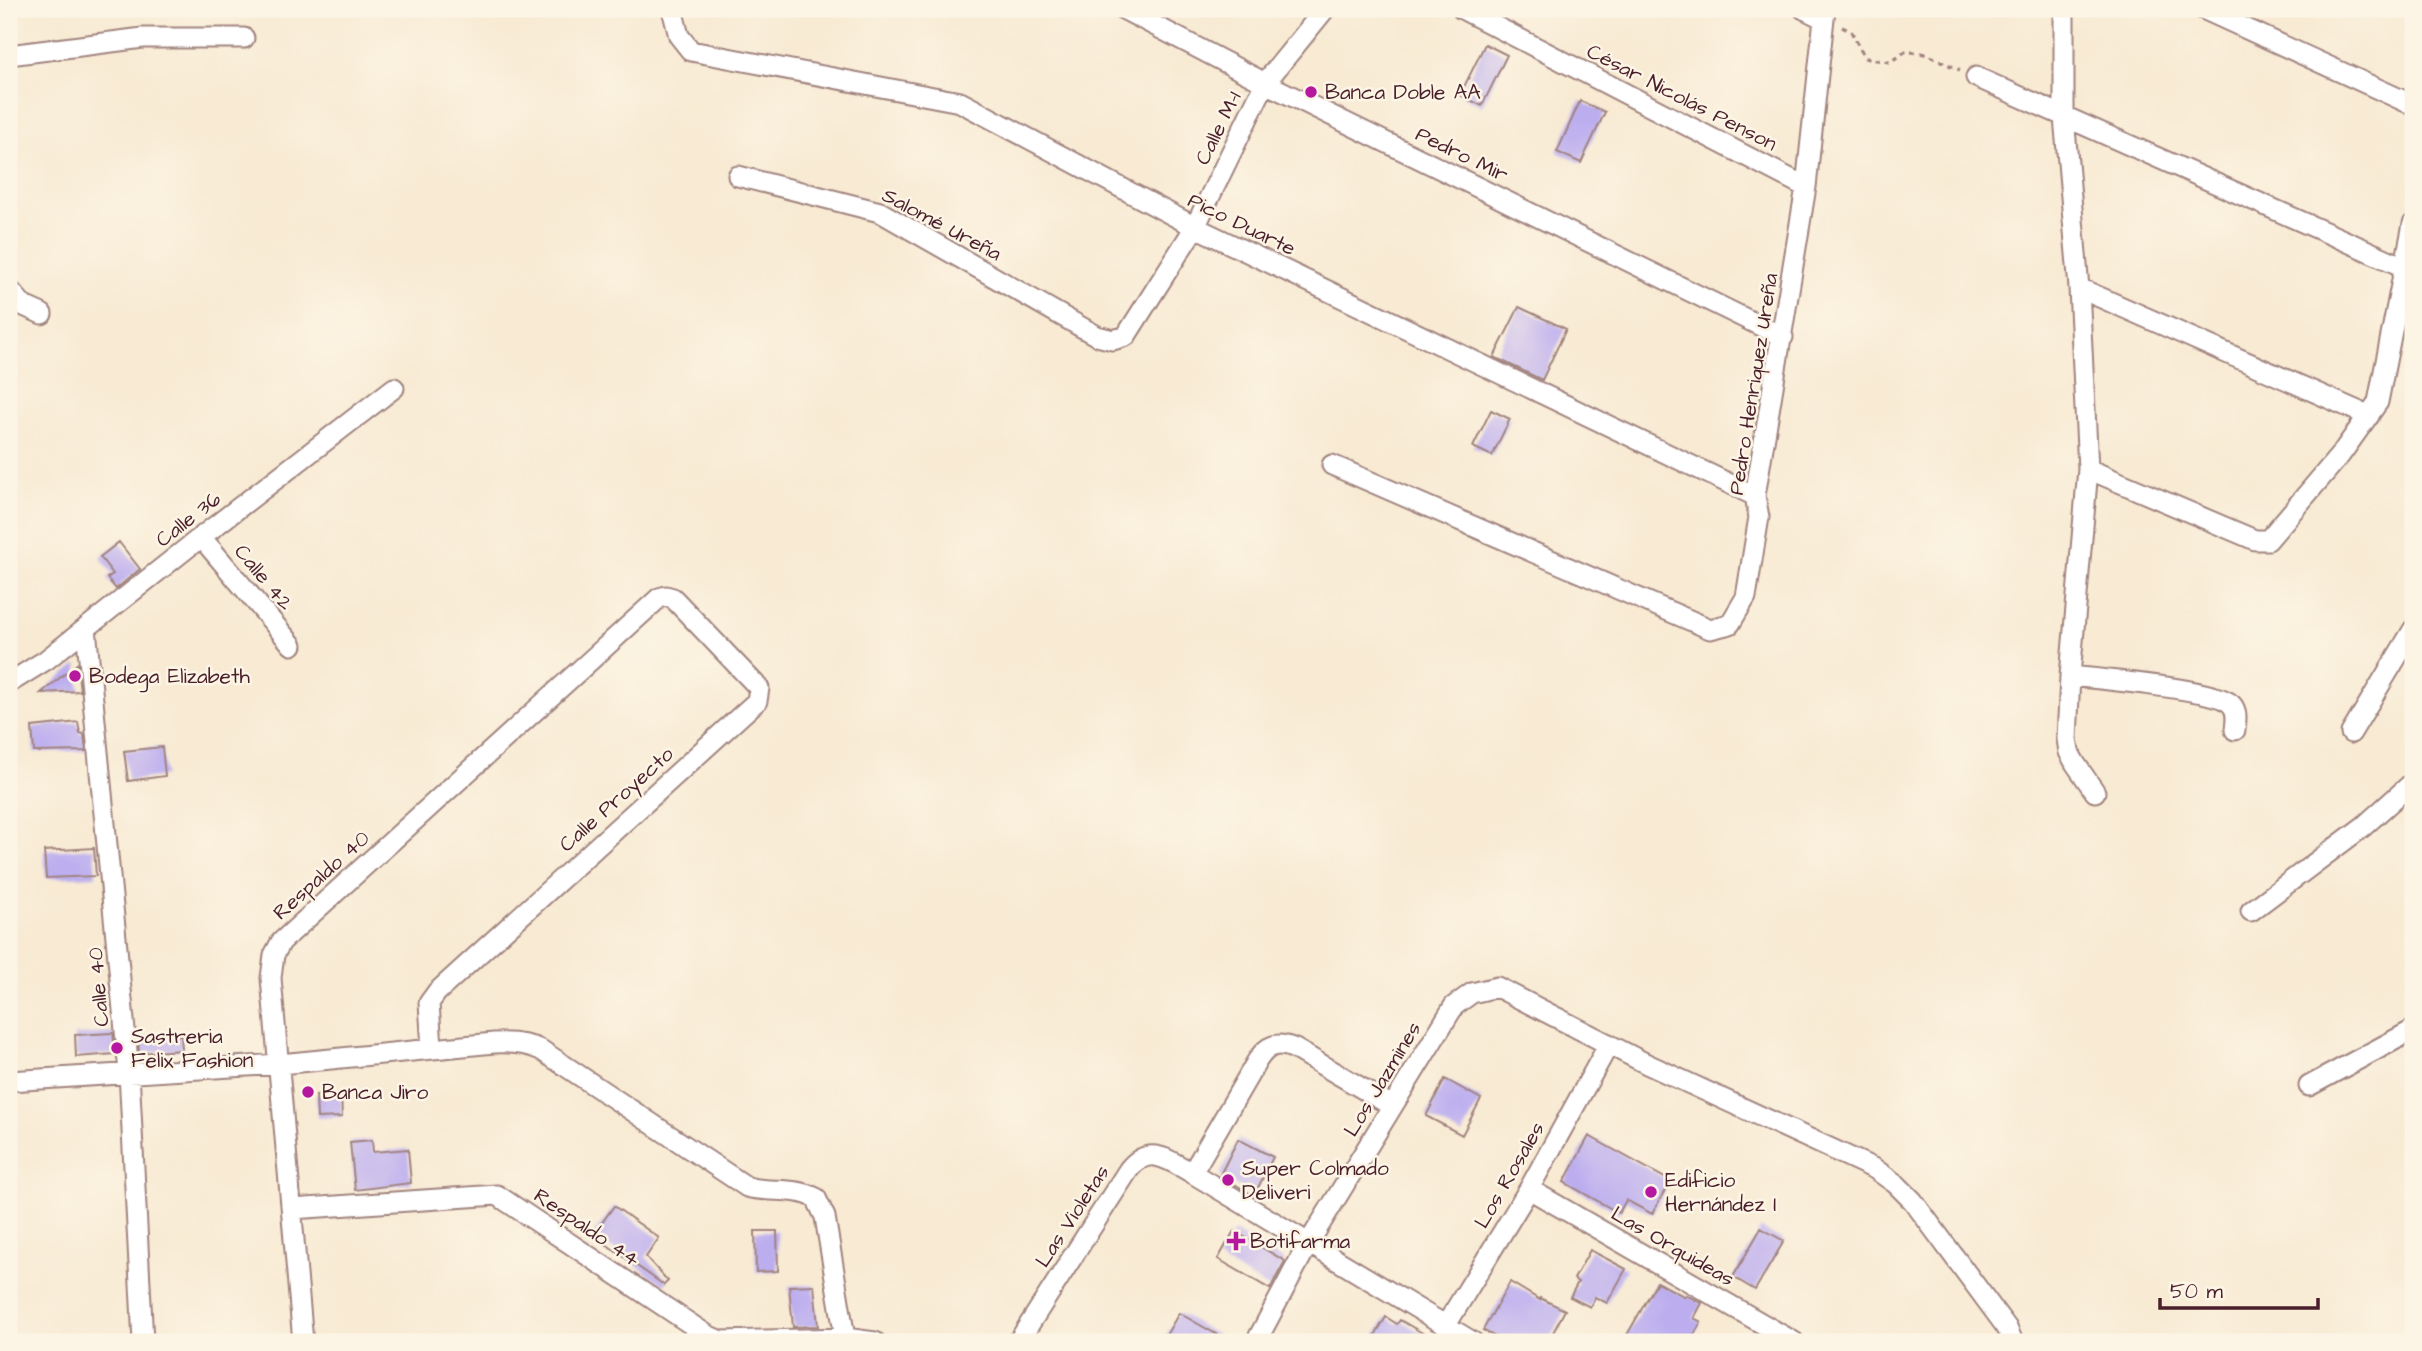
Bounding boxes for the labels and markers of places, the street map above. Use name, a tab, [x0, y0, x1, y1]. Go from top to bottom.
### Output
place label: Banca Doble AA	[1325, 78, 1481, 107]
marker: Banca Doble AA	[1303, 84, 1319, 100]
place label: Bodega Elizabeth	[89, 662, 250, 693]
marker: Bodega Elizabeth	[67, 668, 83, 684]
place label: Sastreria Felix Fashion	[131, 1022, 253, 1075]
marker: Sastreria Felix Fashion	[109, 1040, 125, 1056]
place label: Banca Jiro	[322, 1078, 428, 1107]
marker: Banca Jiro	[300, 1084, 316, 1100]
place label: Super Colmado Deliveri	[1242, 1154, 1389, 1207]
place label: Edificio Hernández I	[1665, 1166, 1776, 1219]
marker: Super Colmado Deliveri	[1220, 1172, 1236, 1188]
marker: Edificio Hernández I	[1643, 1184, 1659, 1200]
place label: Botifarma	[1250, 1227, 1350, 1256]
marker: Botifarma	[1228, 1233, 1244, 1249]

